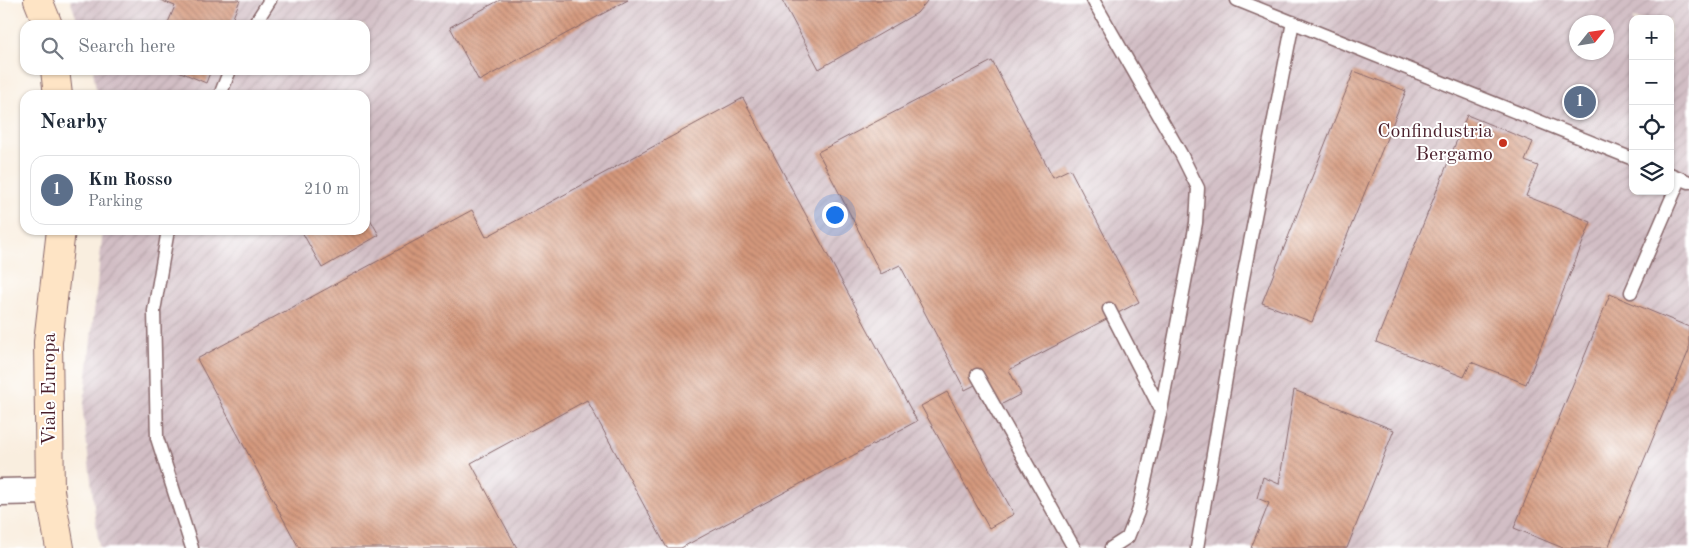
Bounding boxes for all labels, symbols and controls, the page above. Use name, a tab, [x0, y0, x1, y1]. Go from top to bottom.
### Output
north arrow	[1569, 15, 1614, 60]
map controls	[1629, 15, 1674, 195]
button: +	[1629, 15, 1674, 60]
search box	[20, 20, 370, 75]
icon: search	[38, 34, 66, 62]
text: Search here	[78, 38, 175, 57]
button: −	[1629, 60, 1674, 105]
pin: 1	[1564, 83, 1596, 121]
button: locate	[1629, 105, 1674, 150]
text: Nearby	[40, 112, 108, 133]
place label: Confindustria Bergamo	[1377, 122, 1493, 165]
marker: Confindustria Bergamo	[1497, 137, 1509, 149]
button: layers	[1629, 150, 1674, 195]
text: Km Rosso	[88, 171, 173, 190]
text: 1	[52, 182, 62, 198]
text: 210 m	[304, 182, 349, 198]
text: Parking	[88, 194, 143, 210]
your location	[822, 202, 848, 228]
street label: Viale Europa	[40, 332, 60, 445]

